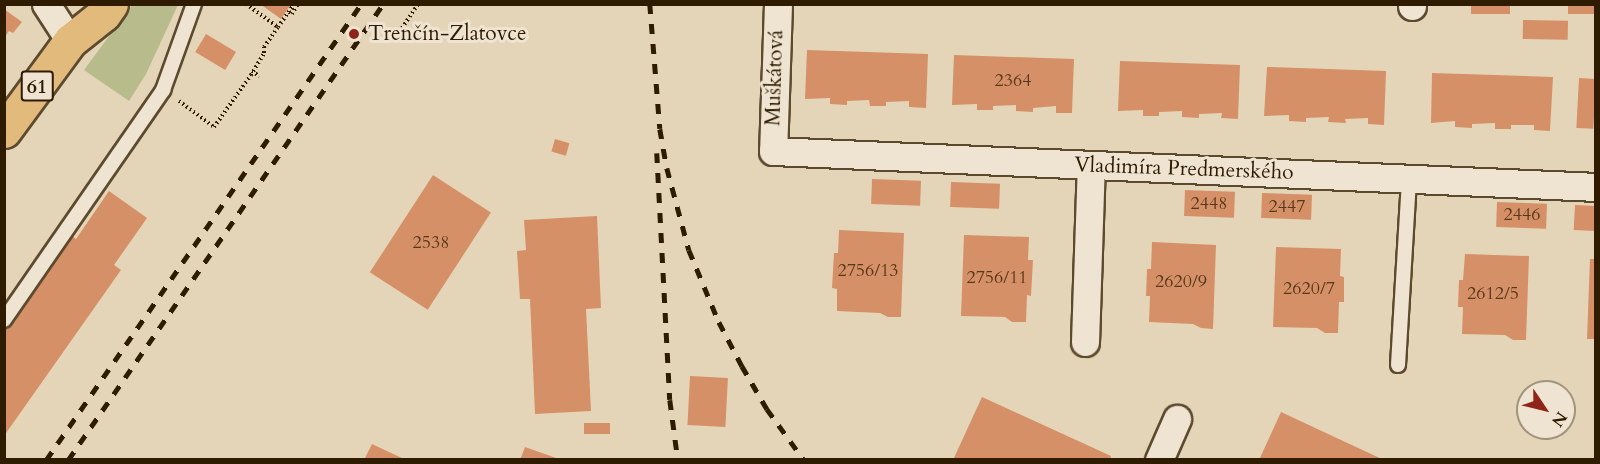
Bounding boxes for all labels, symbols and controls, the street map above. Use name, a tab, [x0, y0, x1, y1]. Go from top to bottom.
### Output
place label: Trenčín-Zlatovce	[368, 21, 526, 47]
marker: Trenčín-Zlatovce	[345, 25, 363, 43]
street label: Muškátová	[761, 29, 789, 127]
road number: 61	[20, 69, 54, 103]
house number: 2364	[995, 70, 1031, 92]
street label: Vladimíra Predmerského	[1074, 153, 1294, 185]
house number: 2448	[1191, 193, 1227, 215]
house number: 2447	[1269, 196, 1305, 218]
house number: 2446	[1504, 204, 1540, 226]
house number: 2538	[413, 232, 449, 254]
house number: 2756/13	[837, 260, 899, 282]
house number: 2756/11	[966, 267, 1028, 289]
house number: 2620/9	[1155, 271, 1207, 293]
house number: 2620/7	[1283, 278, 1335, 300]
house number: 2612/5	[1467, 283, 1519, 305]
north arrow	[1516, 380, 1576, 440]
text: N	[1546, 407, 1572, 431]

